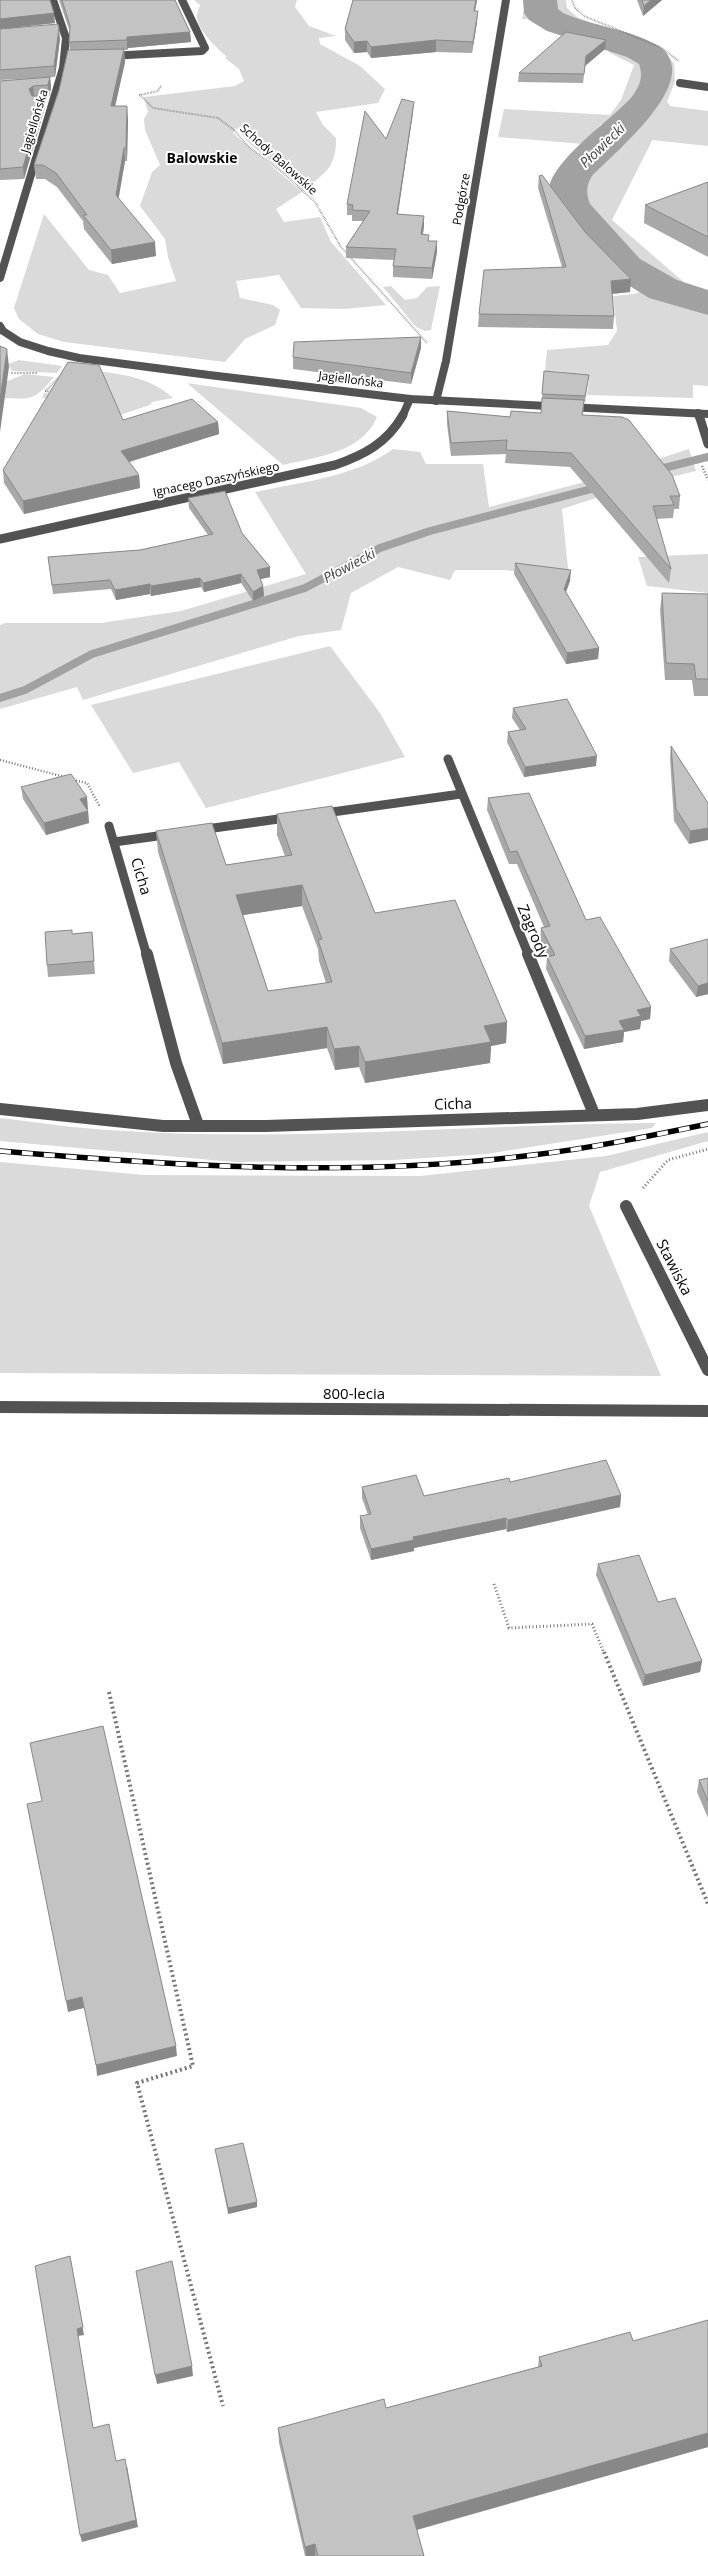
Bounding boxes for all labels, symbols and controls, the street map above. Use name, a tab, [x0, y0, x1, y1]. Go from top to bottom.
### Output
street label: Jagiellońska	[16, 87, 52, 156]
water label: Płowiecki	[575, 118, 629, 171]
street label: Schody Balowskie	[236, 120, 322, 199]
district label: Balowskie	[167, 148, 237, 167]
street label: Podgórze	[448, 171, 474, 226]
street label: Jagiellońska	[316, 366, 385, 391]
street label: Ignacego Daszyńskiego	[151, 457, 281, 501]
water label: Płowiecki	[320, 543, 379, 587]
street label: Cicha	[127, 855, 157, 897]
street label: Zagrody	[514, 901, 555, 962]
street label: Cicha	[434, 1092, 472, 1114]
street label: Stawiska	[652, 1235, 698, 1299]
street label: 800-lecia	[323, 1383, 385, 1403]

